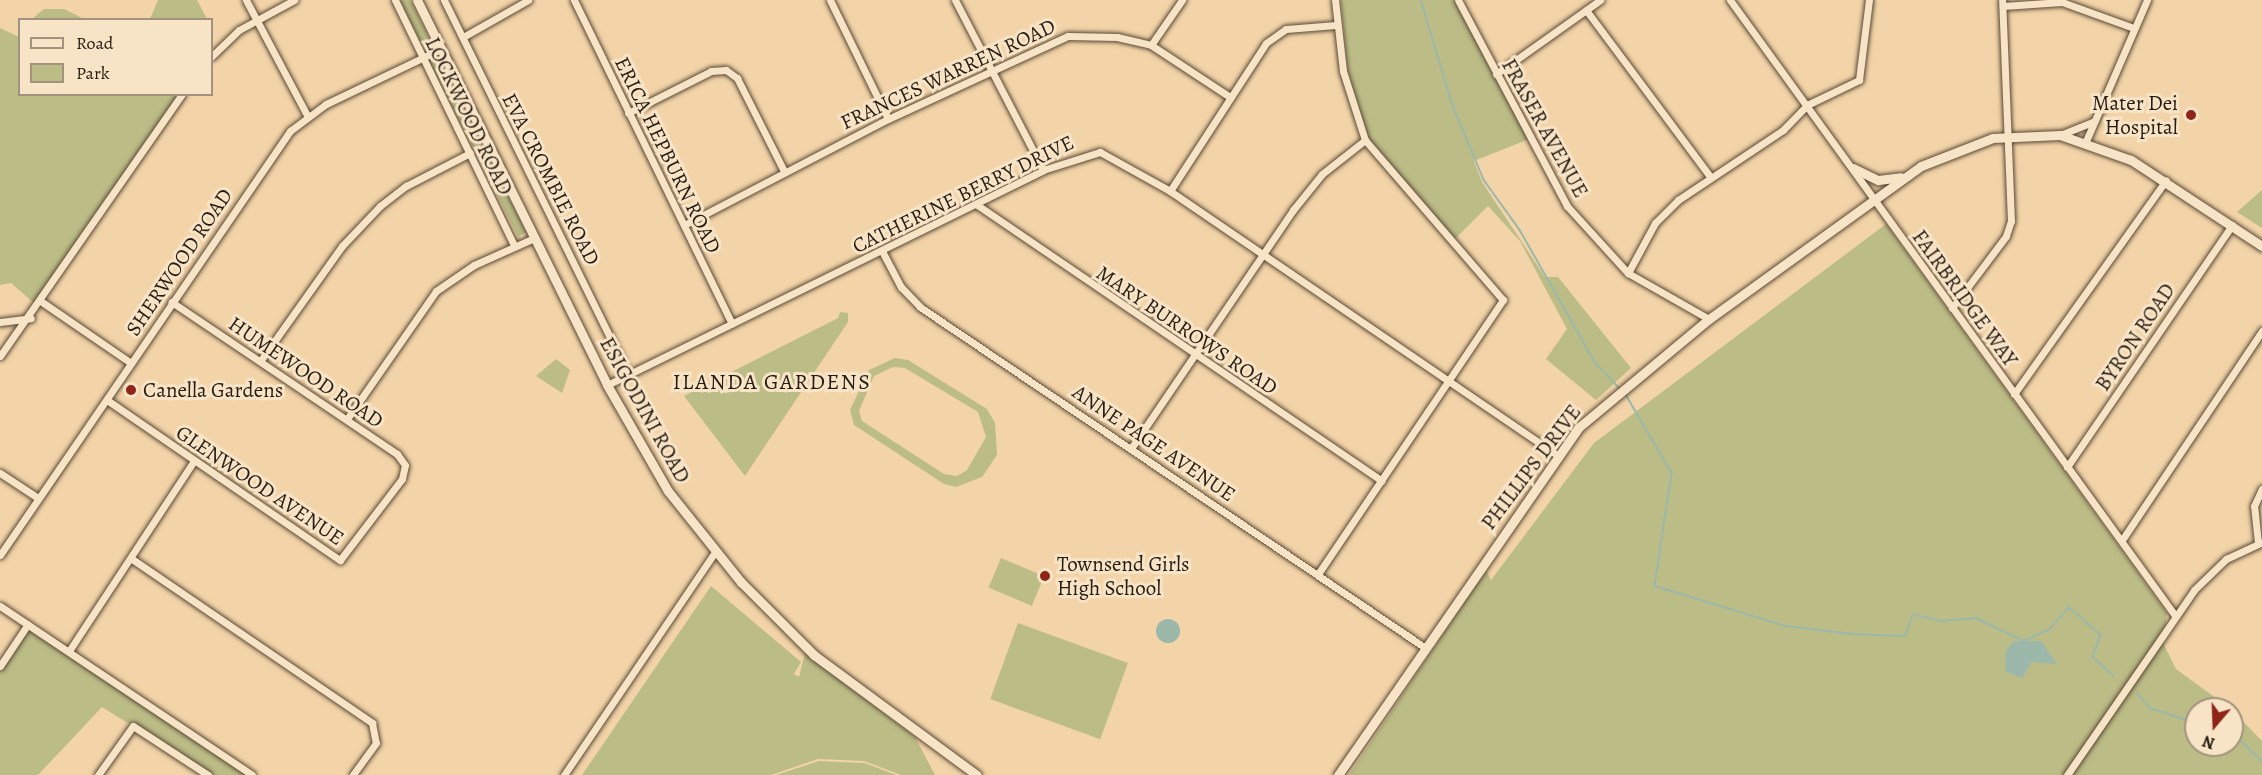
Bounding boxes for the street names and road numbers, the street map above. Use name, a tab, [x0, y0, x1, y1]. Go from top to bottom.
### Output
street label: FRANCES WARREN ROAD	[837, 13, 1059, 135]
street label: LOCKWOOD ROAD	[420, 33, 518, 199]
street label: ERICA HEPBURN ROAD	[610, 53, 726, 257]
street label: FRASER AVENUE	[1496, 54, 1594, 202]
street label: EVA CROMBIE ROAD	[497, 89, 605, 269]
street label: CATHERINE BERRY DRIVE	[848, 129, 1078, 259]
street label: SHERWOOD ROAD	[120, 183, 238, 341]
street label: FAIRBRIDGE WAY	[1907, 225, 2023, 371]
street label: MARY BURROWS ROAD	[1092, 260, 1282, 400]
street label: BYRON ROAD	[2090, 278, 2180, 396]
street label: HUMEWOOD ROAD	[224, 311, 388, 433]
street label: ESIGODINI ROAD	[595, 333, 695, 487]
street label: ANNE PAGE AVENUE	[1068, 379, 1240, 507]
street label: PHILLIPS DRIVE	[1476, 399, 1586, 535]
street label: GLENWOOD AVENUE	[171, 419, 349, 551]

